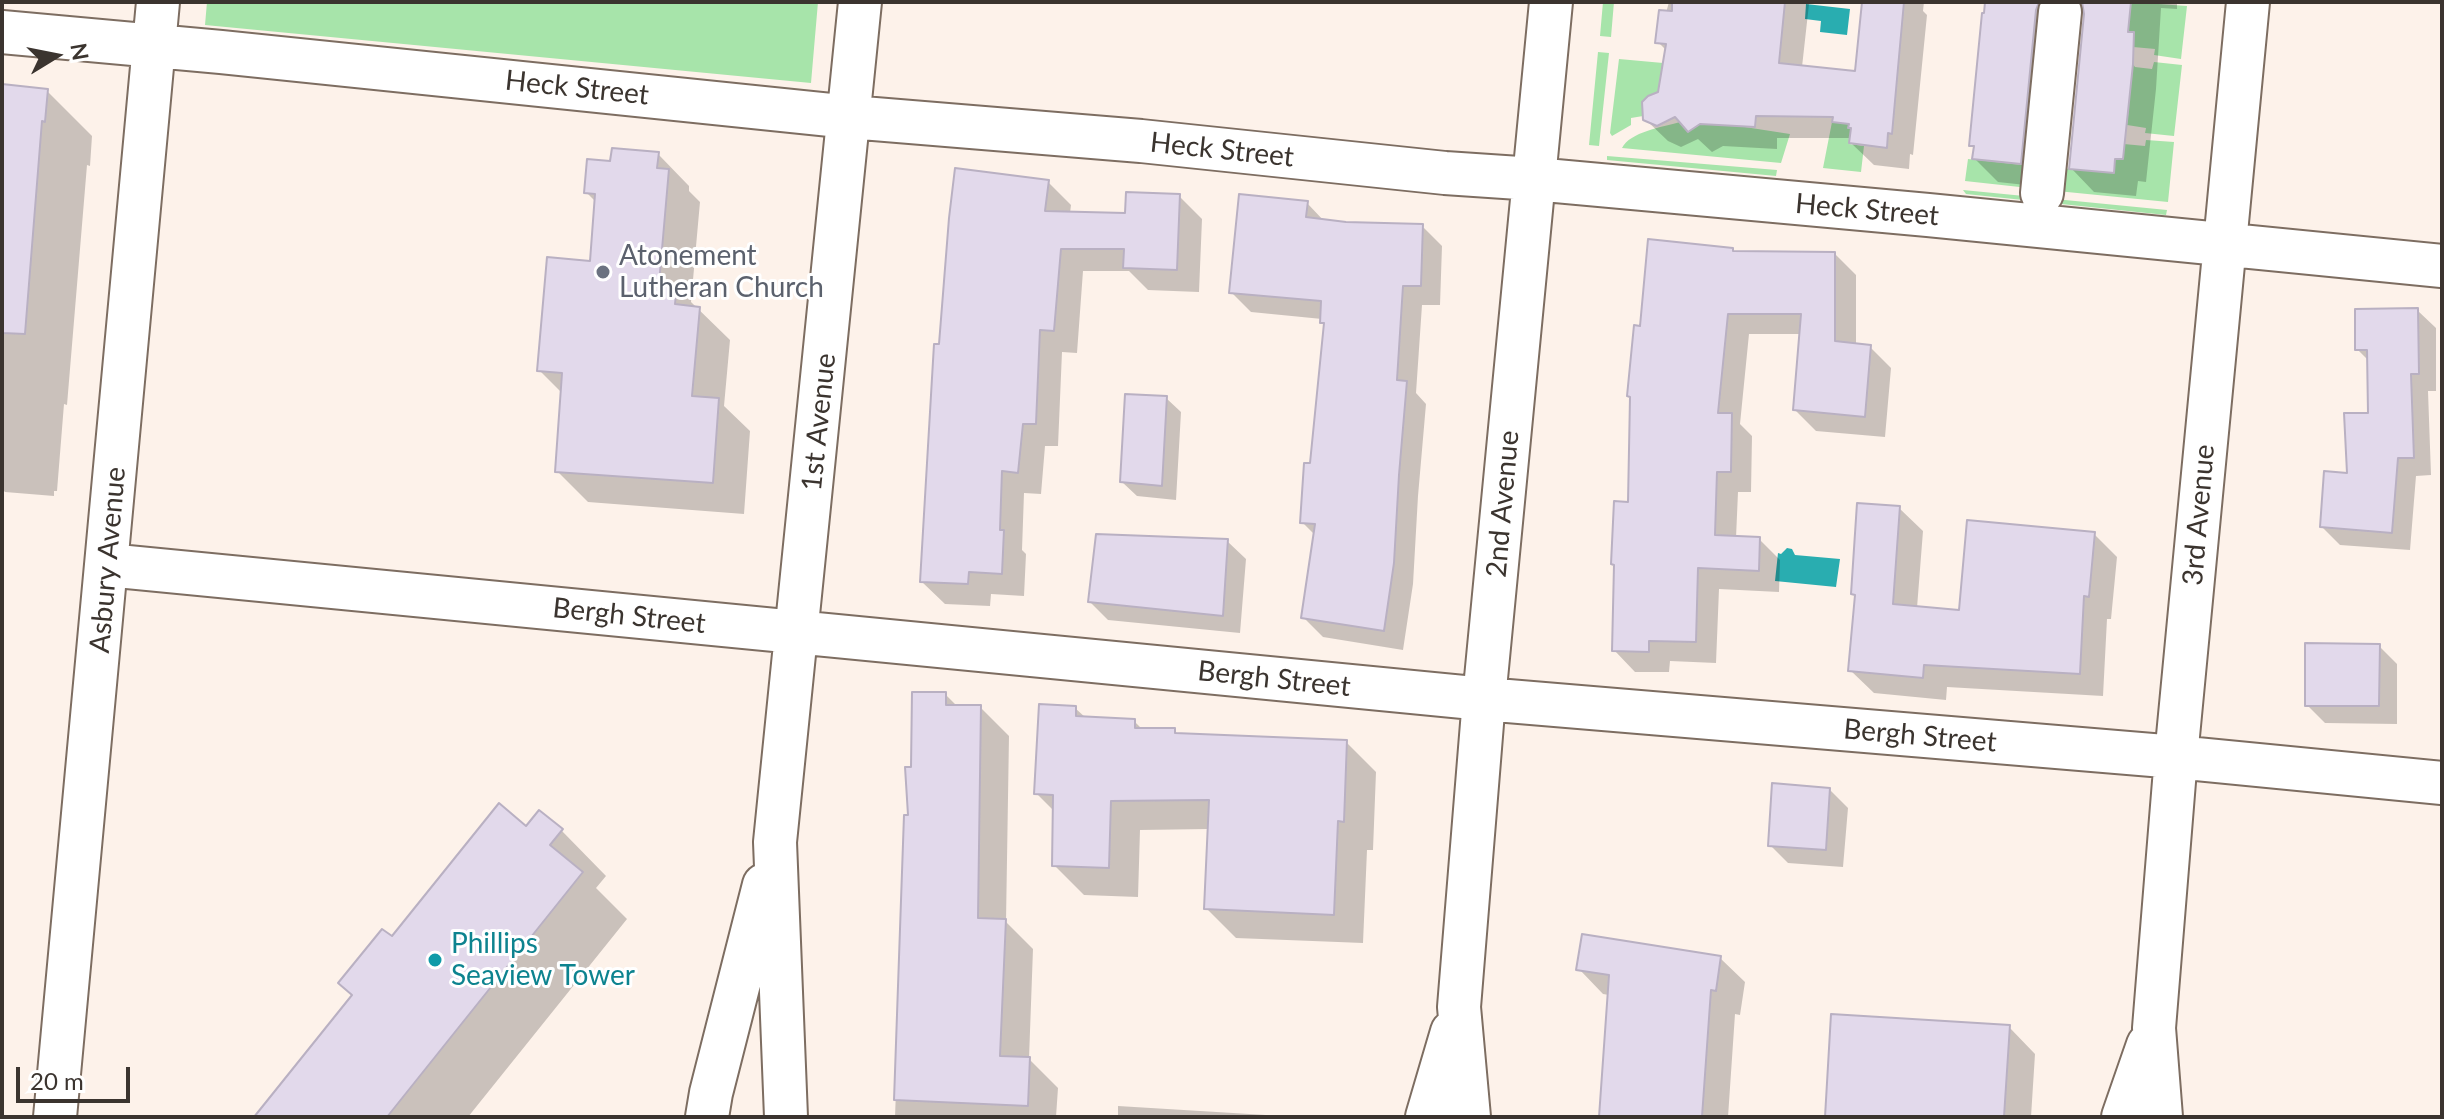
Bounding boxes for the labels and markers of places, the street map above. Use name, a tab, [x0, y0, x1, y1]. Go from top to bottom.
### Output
place label: Atonement Lutheran Church	[619, 239, 824, 305]
marker: Atonement Lutheran Church	[594, 263, 612, 281]
place label: Phillips Seaview Tower	[451, 927, 635, 993]
marker: Phillips Seaview Tower	[426, 951, 444, 969]

